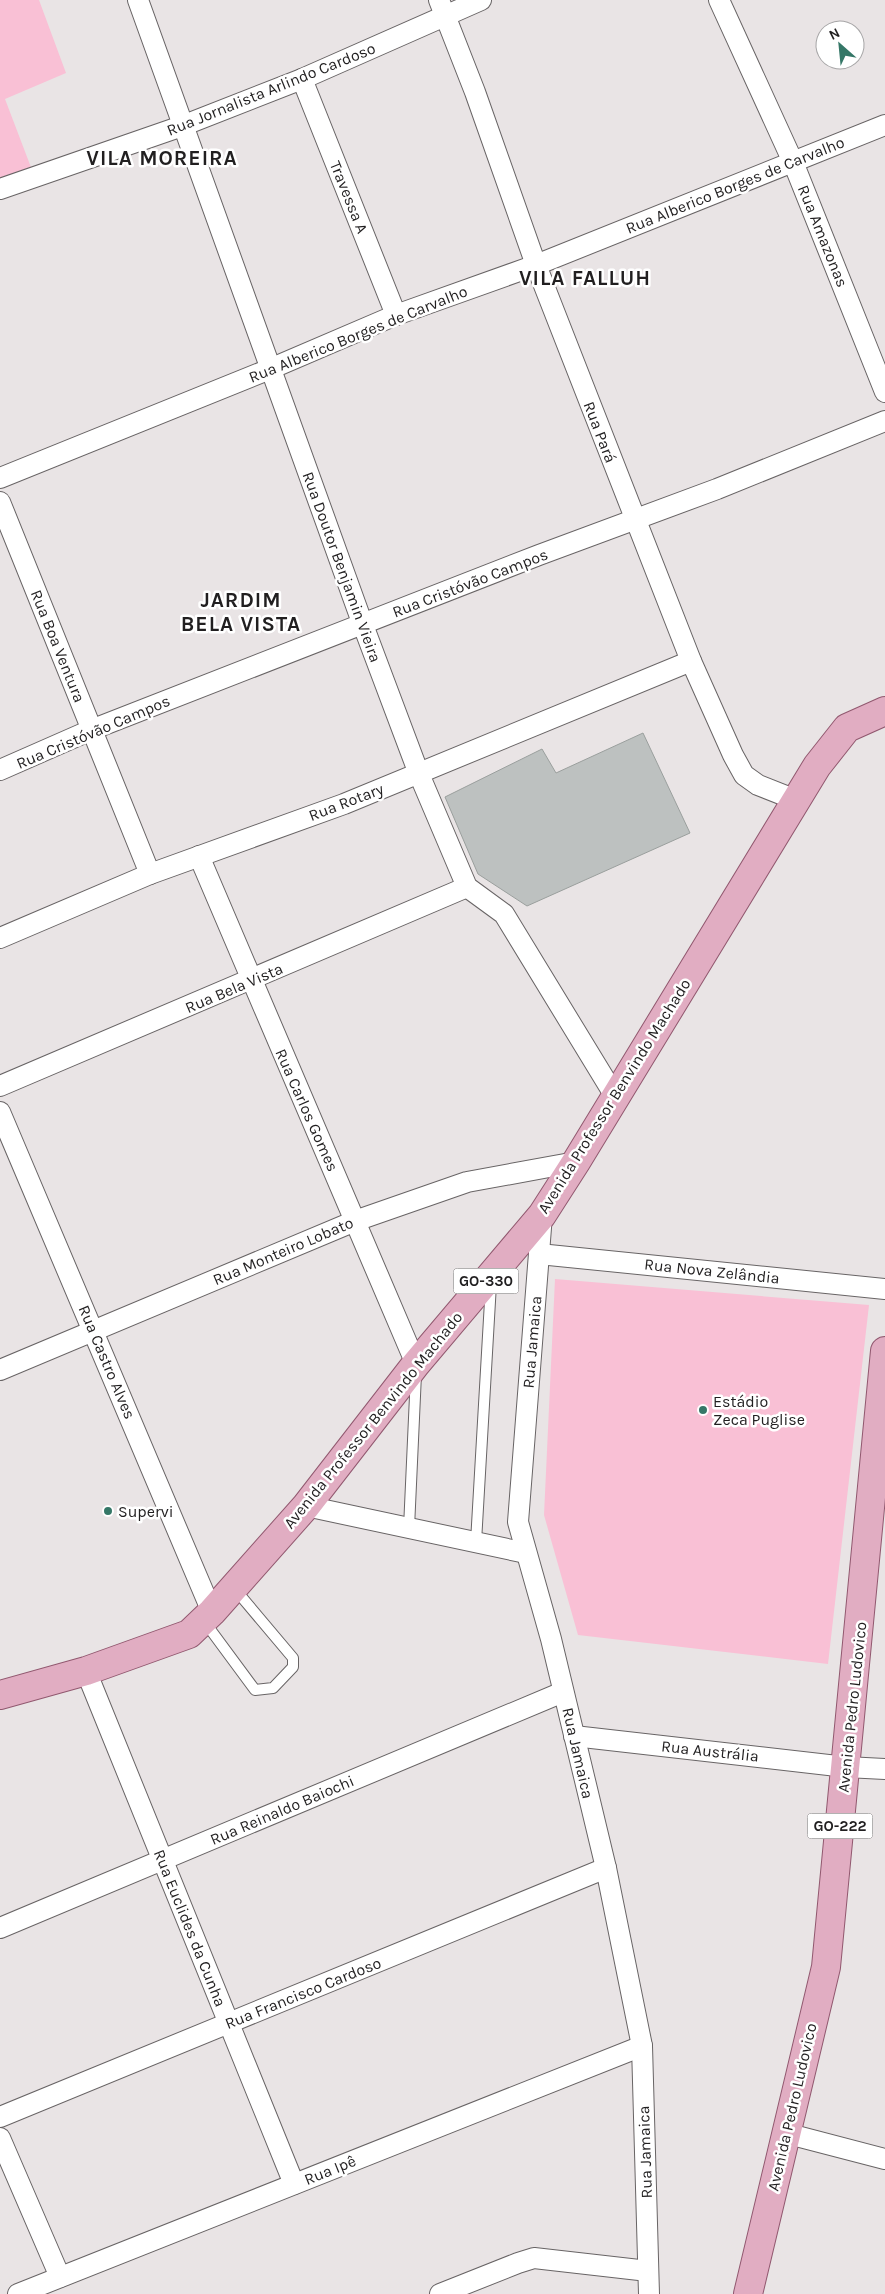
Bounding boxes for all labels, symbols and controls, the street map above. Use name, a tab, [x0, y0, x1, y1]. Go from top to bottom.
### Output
north arrow	[815, 20, 865, 70]
text: N	[826, 24, 843, 44]
street label: Rua Jornalista Arlindo Cardoso	[164, 38, 378, 140]
street label: Rua Alberico Borges de Carvalho	[623, 132, 847, 238]
district label: VILA MOREIRA	[86, 146, 238, 170]
street label: Travessa A	[326, 158, 372, 236]
street label: Rua Amazonas	[794, 182, 852, 290]
district label: VILA FALLUH	[519, 266, 651, 290]
street label: Rua Alberico Borges de Carvalho	[246, 281, 470, 387]
street label: Rua Pará	[580, 399, 620, 465]
street label: Rua Doutor Benjamin Vieira	[299, 469, 385, 665]
street label: Rua Cristóvão Campos	[390, 545, 550, 621]
street label: Rua Boa Ventura	[27, 587, 89, 705]
district label: JARDIM BELA VISTA	[181, 588, 301, 636]
street label: Rua Cristóvão Campos	[13, 691, 173, 773]
street label: Rua Rotary	[306, 779, 387, 825]
street label: Rua Bela Vista	[182, 959, 286, 1017]
street label: Avenida Professor Benvindo Machado	[533, 975, 695, 1217]
street label: Rua Carlos Gomes	[271, 1046, 343, 1174]
street label: Rua Monteiro Lobato	[210, 1213, 356, 1289]
street label: Rua Nova Zelândia	[643, 1254, 781, 1288]
road number: GO-330	[454, 1268, 518, 1294]
street label: Rua Jamaica	[518, 1295, 546, 1389]
street label: Rua Castro Alves	[74, 1302, 140, 1422]
street label: Avenida Professor Benvindo Machado	[280, 1308, 466, 1532]
place label: Estádio Zeca Puglise	[713, 1392, 805, 1429]
marker: Estádio Zeca Puglise	[697, 1404, 709, 1416]
place label: Supervi	[118, 1502, 174, 1521]
marker: Supervi	[102, 1505, 114, 1517]
street label: Avenida Pedro Ludovico	[834, 1621, 870, 1793]
street label: Rua Jamaica	[558, 1706, 598, 1800]
street label: Rua Austrália	[660, 1736, 760, 1766]
street label: Rua Reinaldo Baiochi	[207, 1771, 357, 1849]
road number: GO-222	[808, 1814, 872, 1838]
street label: Rua Euclides da Cunha	[150, 1847, 230, 2009]
street label: Rua Francisco Cardoso	[222, 1953, 384, 2033]
street label: Avenida Pedro Ludovico	[763, 2021, 821, 2193]
street label: Rua Jamaica	[634, 2105, 656, 2199]
street label: Rua Ipê	[301, 2151, 359, 2189]

